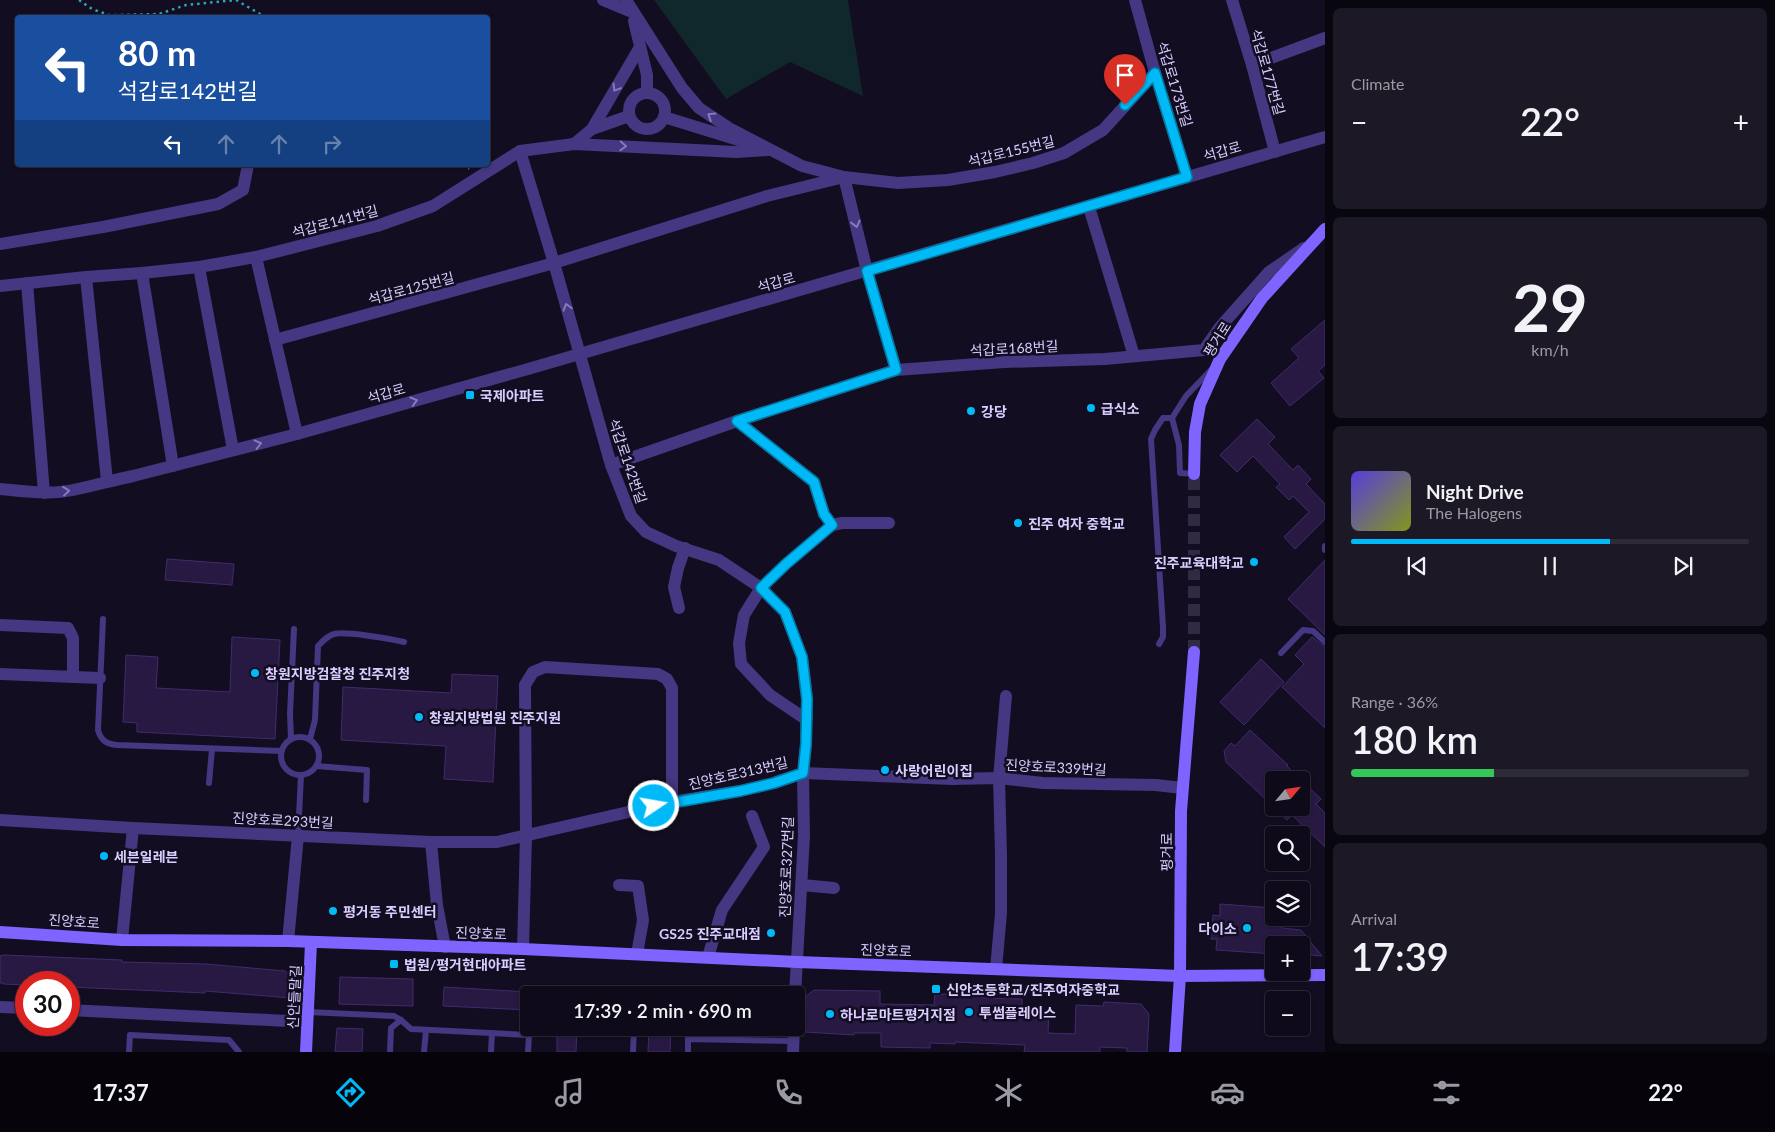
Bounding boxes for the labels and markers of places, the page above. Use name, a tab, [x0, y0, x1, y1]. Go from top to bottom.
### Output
pin	[1104, 54, 1146, 105]
place label: 국제아파트	[480, 387, 545, 404]
marker: 국제아파트	[464, 389, 476, 401]
place label: 급식소	[1101, 400, 1140, 417]
marker: 급식소	[1085, 402, 1097, 414]
place label: 강당	[981, 403, 1007, 420]
marker: 강당	[965, 405, 977, 417]
place label: 진주 여자 중학교	[1028, 515, 1125, 532]
marker: 진주 여자 중학교	[1012, 517, 1024, 529]
place label: 진주교육대학교	[1154, 554, 1244, 571]
marker: 진주교육대학교	[1248, 556, 1260, 568]
place label: 창원지방검찰청 진주지청	[265, 665, 410, 682]
marker: 창원지방검찰청 진주지청	[249, 667, 261, 679]
place label: 창원지방법원 진주지원	[429, 709, 561, 726]
marker: 창원지방법원 진주지원	[413, 711, 425, 723]
place label: 사랑어린이집	[895, 762, 972, 779]
marker: 사랑어린이집	[879, 764, 891, 776]
place label: 세븐일레븐	[114, 848, 179, 865]
marker: 세븐일레븐	[98, 850, 110, 862]
place label: 평거동 주민센터	[343, 903, 437, 920]
marker: 평거동 주민센터	[327, 905, 339, 917]
place label: 다이소	[1198, 920, 1237, 937]
marker: 다이소	[1241, 922, 1253, 934]
place label: GS25 진주교대점	[659, 925, 761, 942]
marker: GS25 진주교대점	[765, 927, 777, 939]
place label: 법원/평거현대아파트	[404, 956, 527, 973]
marker: 법원/평거현대아파트	[388, 958, 400, 970]
place label: 신안초등학교/진주여자중학교	[946, 981, 1120, 998]
marker: 신안초등학교/진주여자중학교	[930, 983, 942, 995]
place label: 투썸플레이스	[979, 1004, 1056, 1021]
place label: 하나로마트평거지점	[840, 1006, 956, 1023]
marker: 투썸플레이스	[963, 1006, 975, 1018]
marker: 하나로마트평거지점	[824, 1008, 836, 1020]

